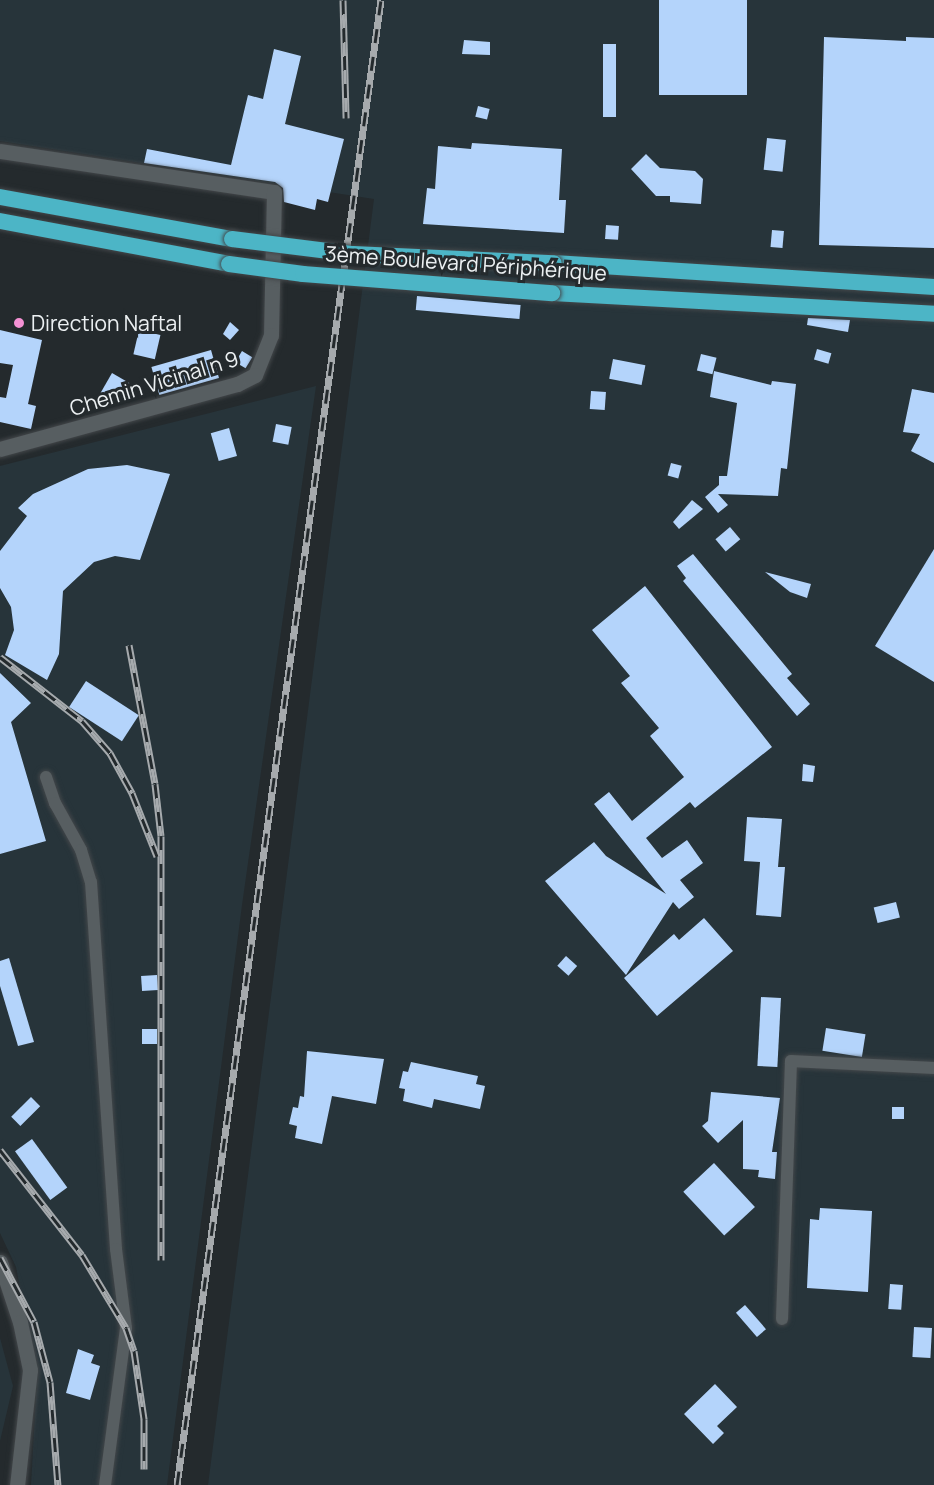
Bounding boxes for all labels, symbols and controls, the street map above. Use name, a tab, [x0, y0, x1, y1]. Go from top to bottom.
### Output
street label: 3ème Boulevard Périphérique	[324, 241, 608, 285]
place label: Direction Naftal	[31, 310, 182, 336]
marker: Direction Naftal	[12, 316, 26, 330]
street label: Chemin Vicinal n 9	[67, 345, 241, 421]

